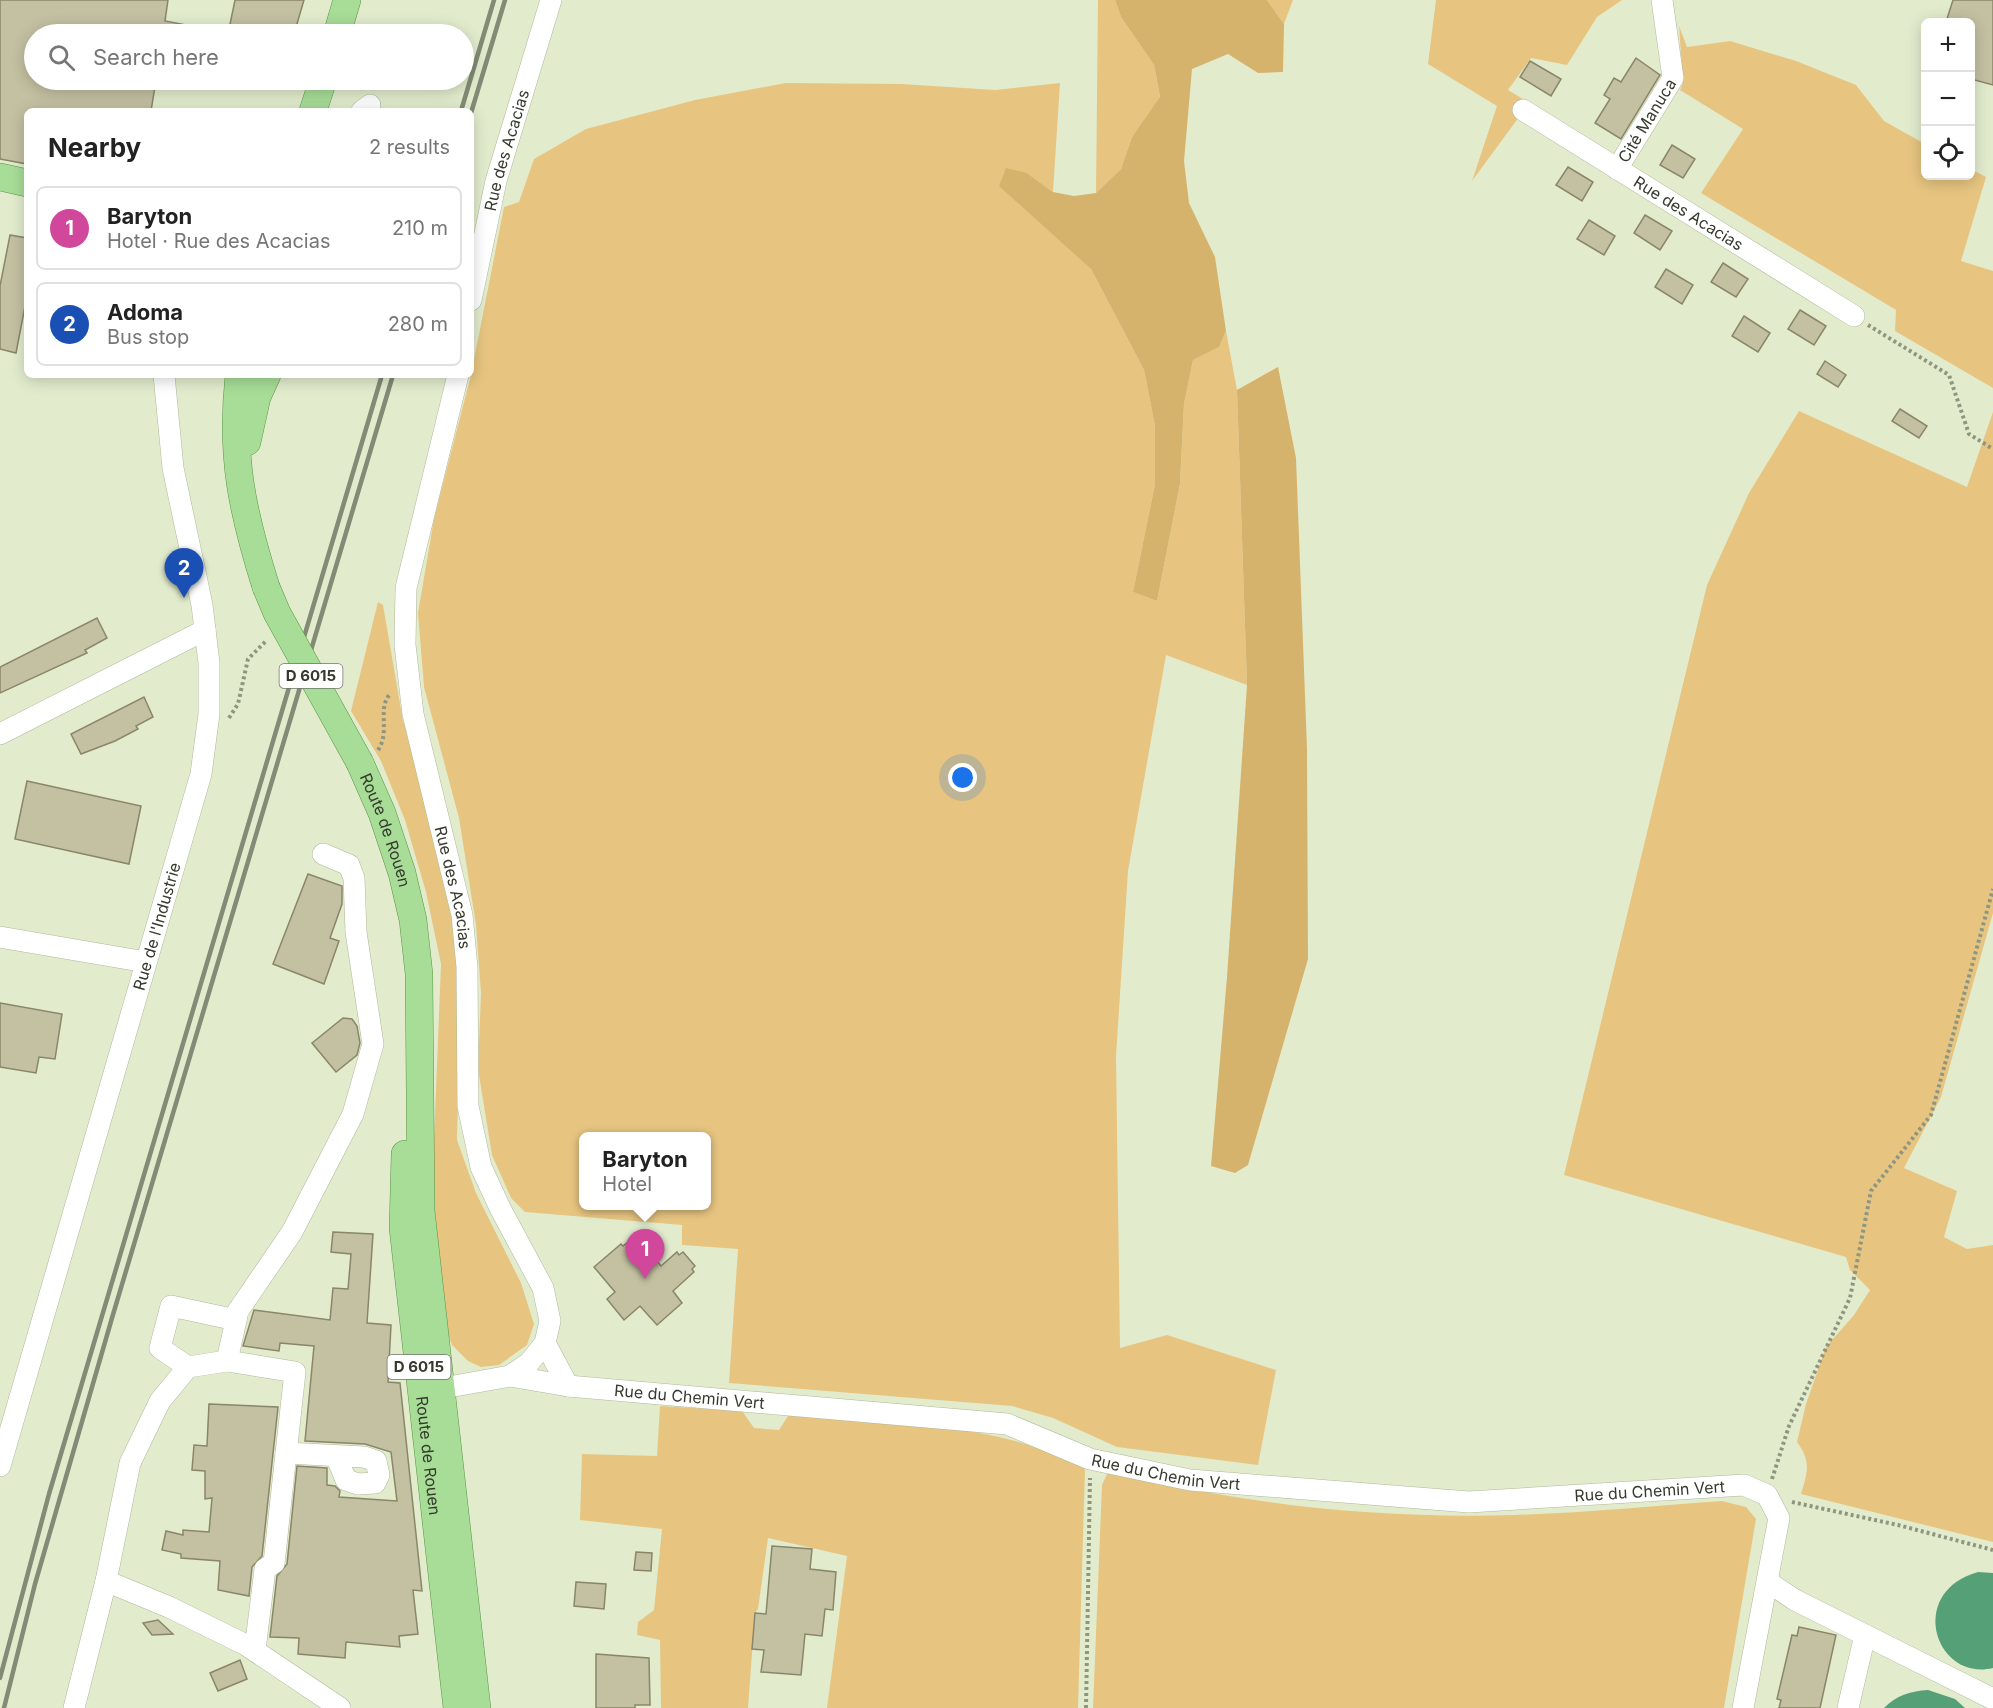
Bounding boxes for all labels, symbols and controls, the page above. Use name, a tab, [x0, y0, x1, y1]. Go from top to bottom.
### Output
map controls	[1921, 18, 1975, 180]
button: +	[1921, 18, 1975, 72]
search box	[24, 24, 474, 90]
icon: search	[45, 41, 78, 74]
text: Search here	[93, 44, 219, 70]
button: −	[1921, 72, 1975, 126]
street label: Cité Manuca	[1613, 75, 1680, 166]
street label: Rue des Acacias	[480, 87, 533, 213]
button: locate	[1921, 126, 1975, 180]
text: Nearby	[48, 132, 141, 163]
text: 2 results	[369, 135, 450, 159]
street label: Rue des Acacias	[1630, 171, 1747, 255]
text: Baryton	[107, 203, 192, 229]
text: 1	[65, 216, 74, 240]
text: 210 m	[392, 216, 448, 240]
text: Hotel · Rue des Acacias	[107, 229, 331, 253]
text: Adoma	[107, 299, 183, 325]
text: 2	[63, 312, 76, 336]
text: 280 m	[388, 312, 448, 336]
text: Bus stop	[107, 325, 189, 349]
pin: 2	[164, 548, 204, 598]
road number: D 6015	[280, 664, 342, 688]
your location	[948, 763, 977, 792]
street label: Route de Rouen	[356, 770, 415, 889]
street label: Rue des Acacias	[431, 824, 475, 950]
street label: Rue de l'Industrie	[129, 860, 185, 993]
popup	[579, 1132, 711, 1210]
text: Baryton	[602, 1146, 688, 1172]
text: Hotel	[602, 1172, 652, 1196]
pin: 1	[626, 1230, 664, 1279]
road number: D 6015	[388, 1355, 450, 1379]
street label: Rue du Chemin Vert	[613, 1380, 765, 1413]
street label: Route de Rouen	[412, 1395, 445, 1516]
street label: Rue du Chemin Vert	[1090, 1450, 1241, 1494]
street label: Rue du Chemin Vert	[1574, 1476, 1726, 1505]

